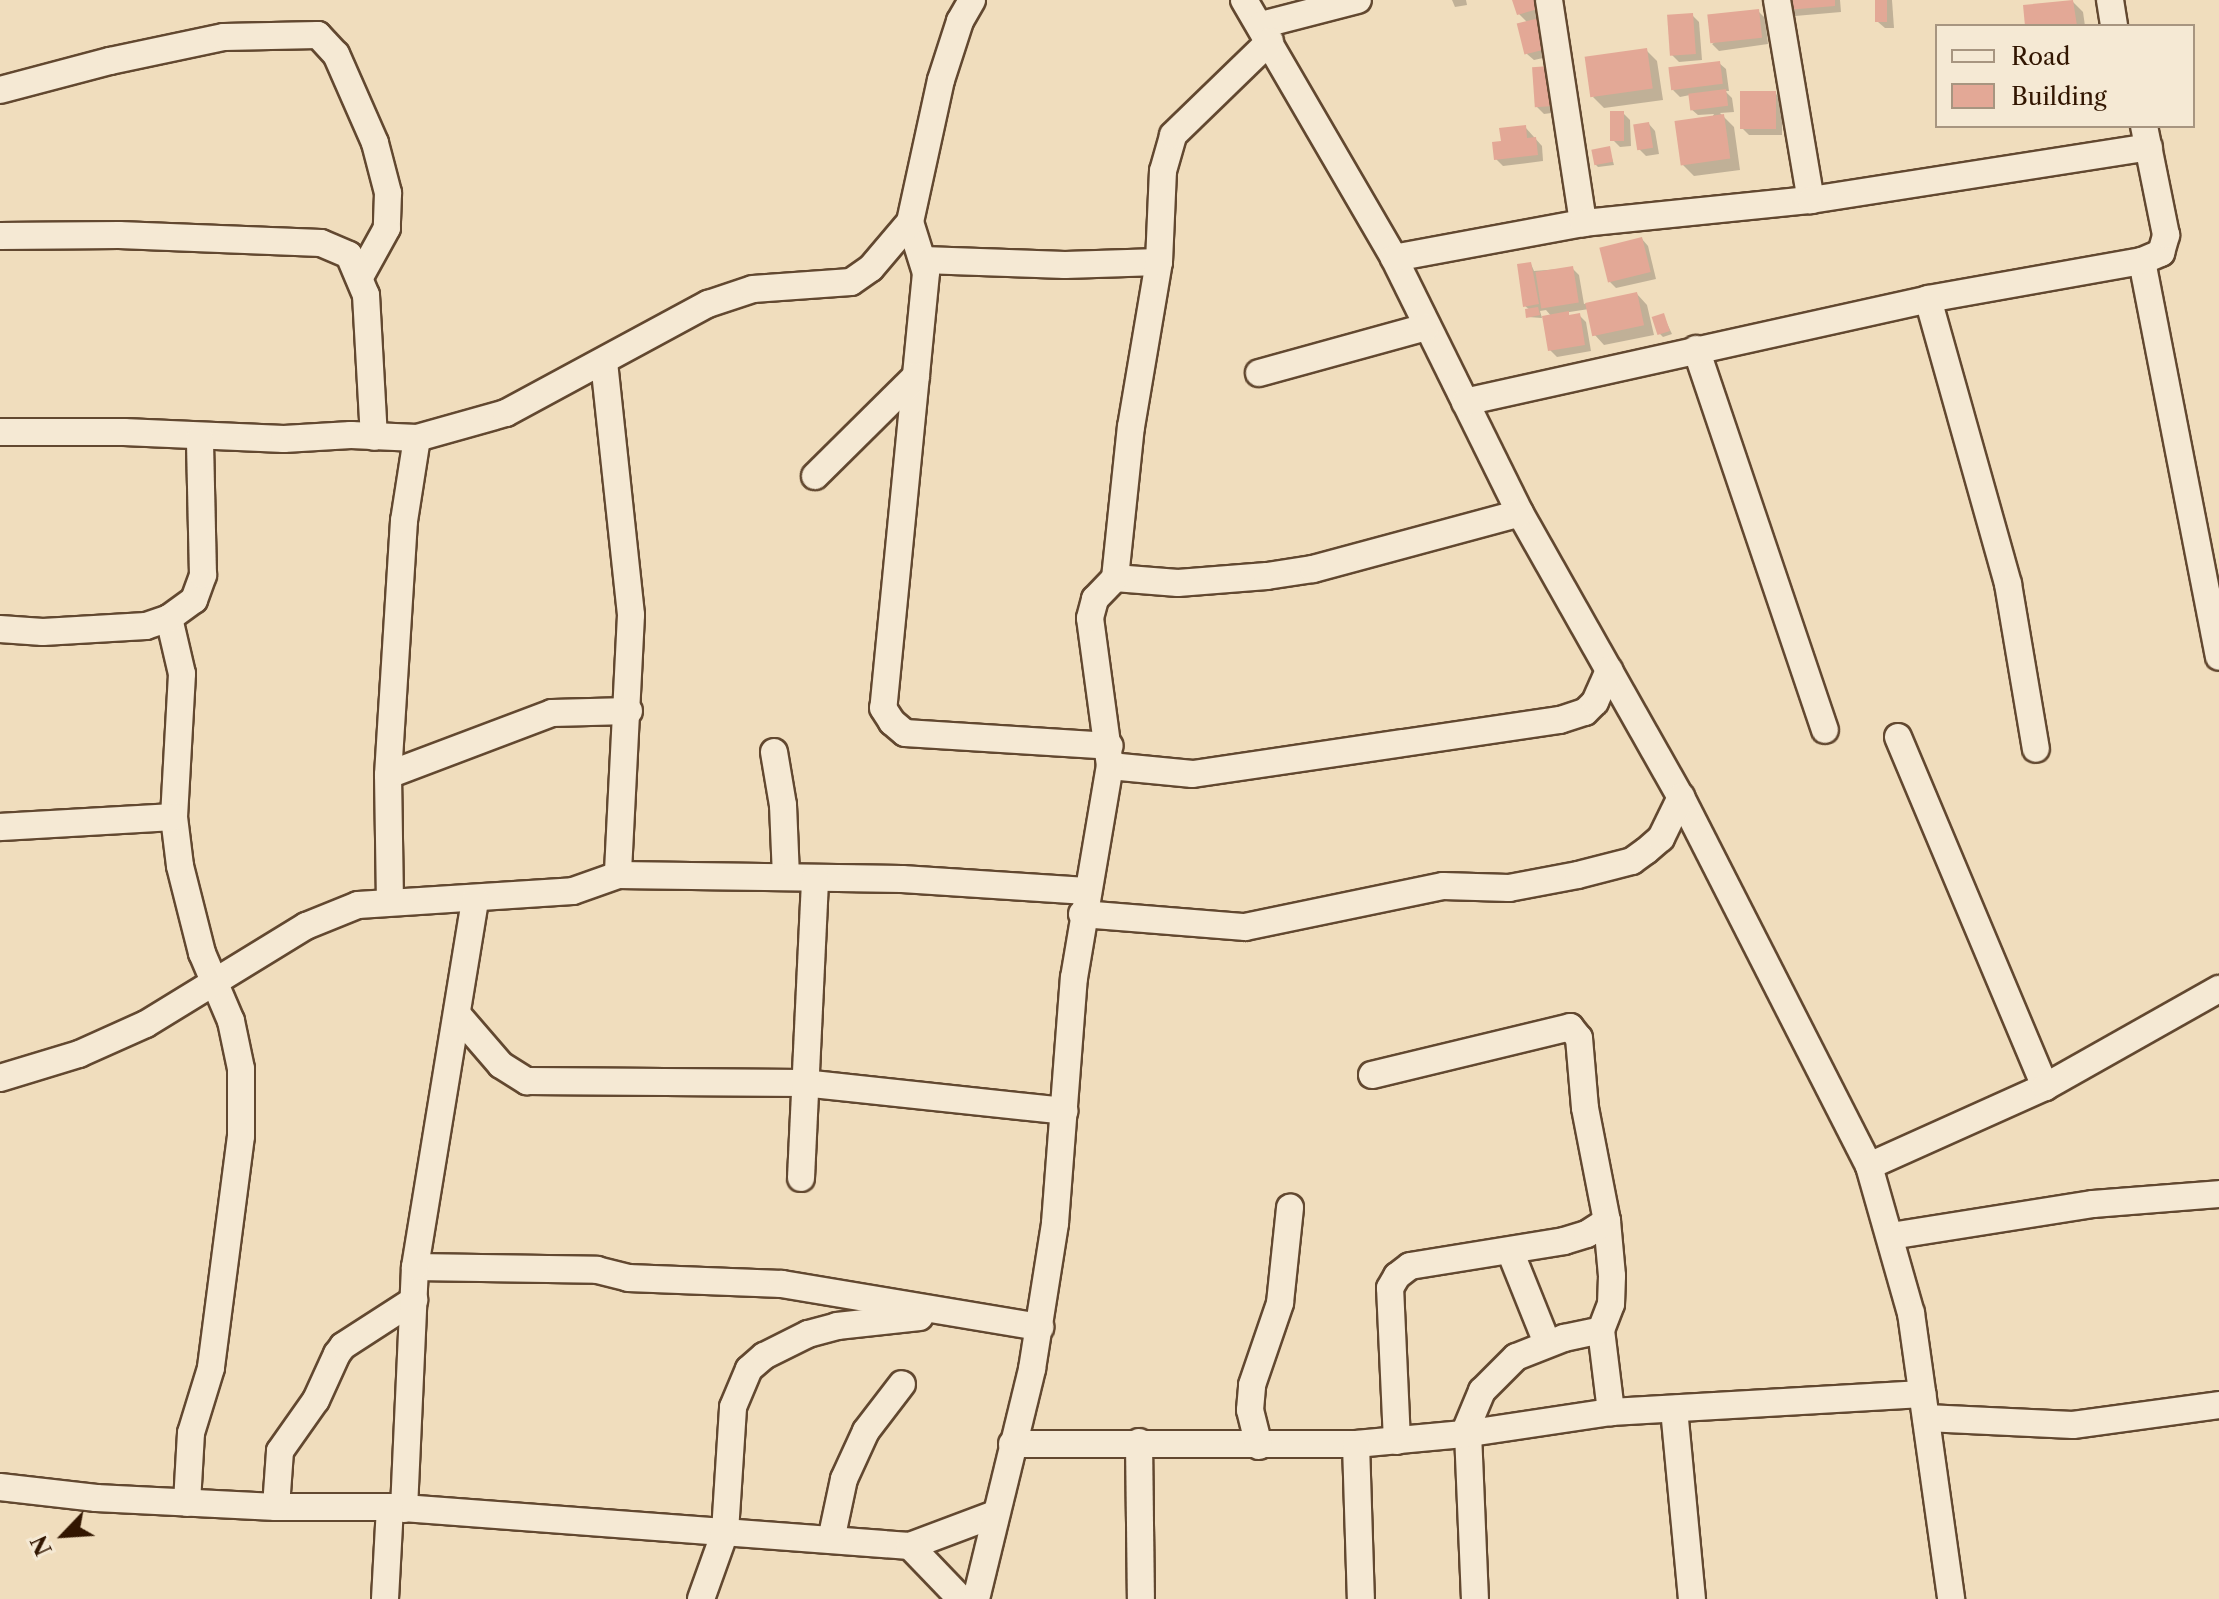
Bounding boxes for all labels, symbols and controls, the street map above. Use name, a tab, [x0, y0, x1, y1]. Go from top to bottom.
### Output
legend	[1935, 24, 2195, 128]
text: Road	[2011, 42, 2070, 71]
text: Building	[2011, 82, 2107, 111]
north arrow	[24, 1495, 104, 1575]
text: N	[26, 1531, 58, 1560]

